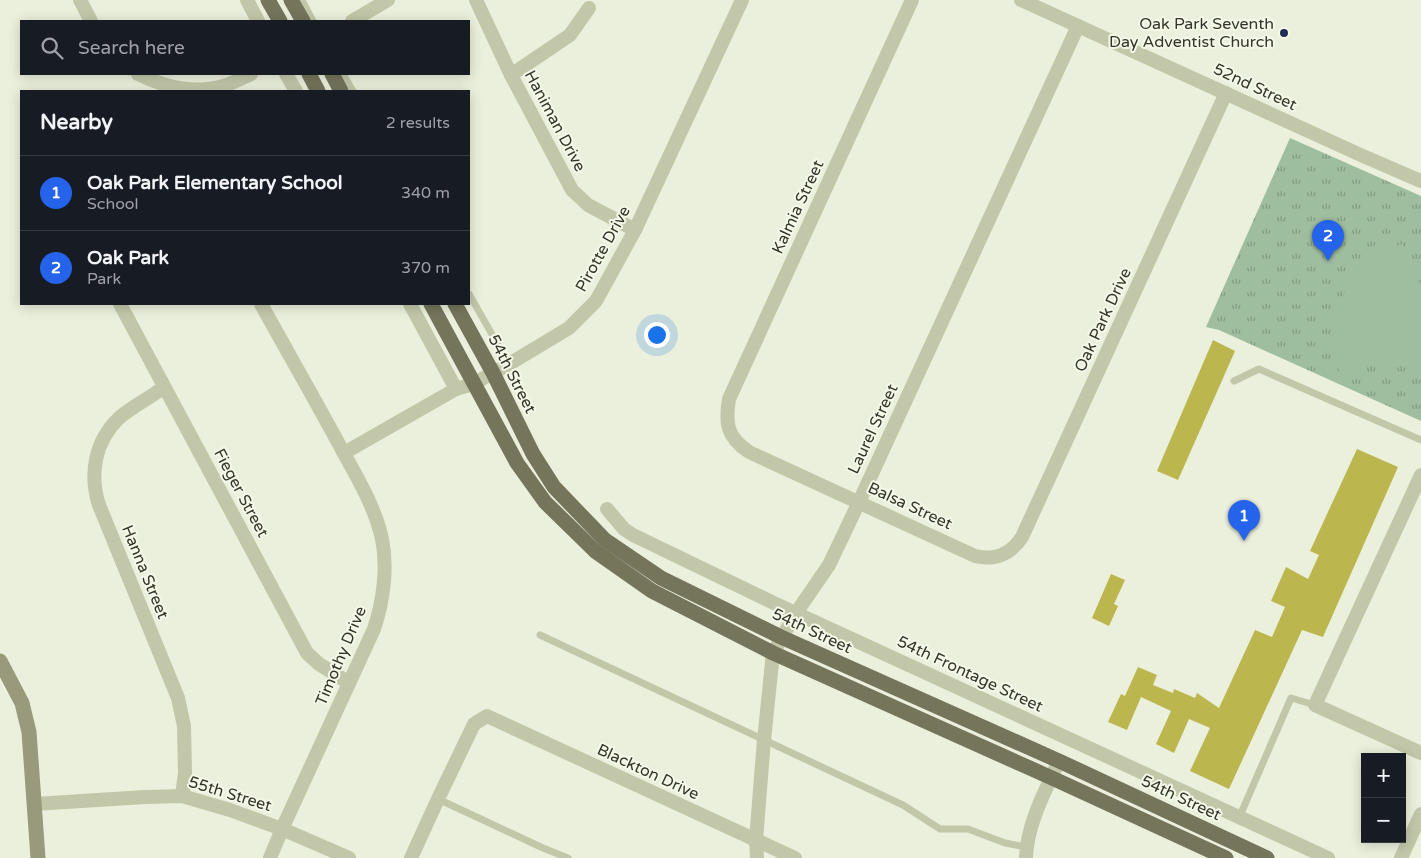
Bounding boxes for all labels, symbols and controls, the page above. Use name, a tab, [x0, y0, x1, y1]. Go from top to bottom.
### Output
place label: Oak Park Seventh Day Adventist Church	[1109, 14, 1274, 52]
search box	[20, 20, 470, 75]
marker: Oak Park Seventh Day Adventist Church	[1278, 27, 1290, 39]
icon: search	[38, 34, 66, 62]
text: Search here	[78, 37, 185, 59]
street label: 52nd Street	[1210, 59, 1300, 115]
street label: Haniman Drive	[520, 67, 590, 175]
text: Nearby	[40, 110, 113, 135]
text: 2 results	[386, 113, 450, 133]
street label: Kalmia Street	[768, 157, 828, 257]
text: Oak Park Elementary School	[87, 172, 342, 194]
text: 1	[51, 183, 61, 203]
text: 340 m	[401, 183, 450, 203]
text: School	[87, 194, 139, 214]
street label: Pirotte Drive	[571, 203, 635, 295]
pin: 2	[1312, 220, 1344, 261]
text: Oak Park	[87, 247, 169, 269]
text: 2	[51, 258, 61, 278]
text: 370 m	[401, 258, 450, 278]
street label: Oak Park Drive	[1070, 265, 1136, 375]
text: Park	[87, 269, 121, 289]
your location	[644, 322, 670, 348]
street label: 54th Street	[484, 331, 540, 417]
street label: Laurel Street	[843, 381, 903, 477]
street label: Fieger Street	[209, 445, 273, 541]
street label: Balsa Street	[865, 478, 955, 534]
pin: 1	[1228, 500, 1260, 541]
street label: Hanna Street	[117, 522, 173, 622]
street label: Timothy Drive	[311, 603, 371, 709]
street label: 54th Street	[769, 604, 855, 658]
street label: 54th Frontage Street	[894, 631, 1046, 717]
street label: Blackton Drive	[594, 740, 702, 804]
map controls	[1361, 753, 1406, 843]
button: +	[1361, 753, 1406, 798]
street label: 54th Street	[1138, 771, 1224, 825]
street label: 55th Street	[186, 772, 274, 816]
button: −	[1361, 798, 1406, 843]

